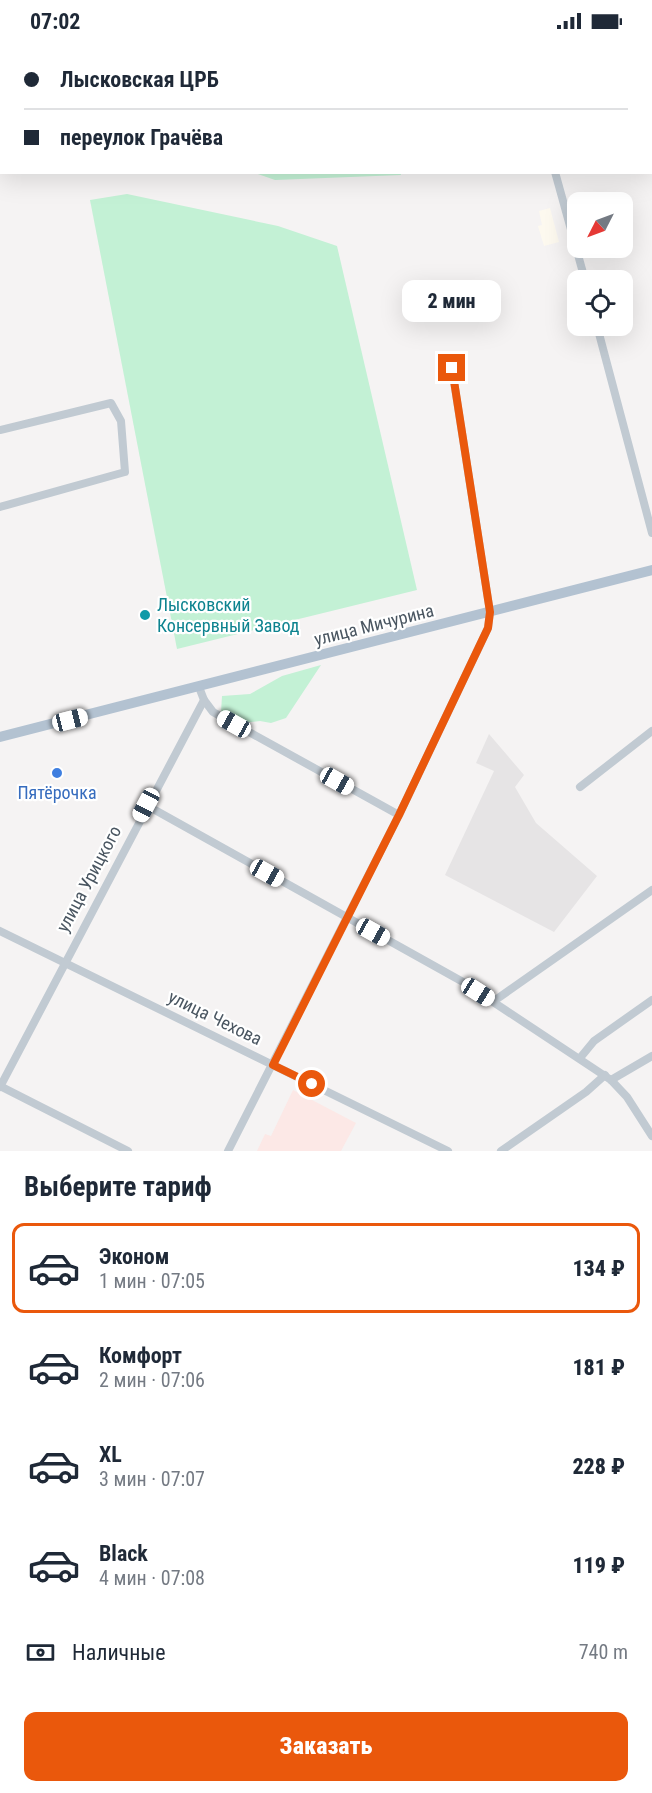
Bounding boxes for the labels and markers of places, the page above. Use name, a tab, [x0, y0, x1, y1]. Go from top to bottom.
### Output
place label: Лысковский Консервный Завод	[157, 594, 300, 636]
marker: Лысковский Консервный Завод	[138, 608, 152, 622]
marker: Пятёрочка	[50, 766, 64, 780]
place label: Пятёрочка	[17, 782, 97, 803]

